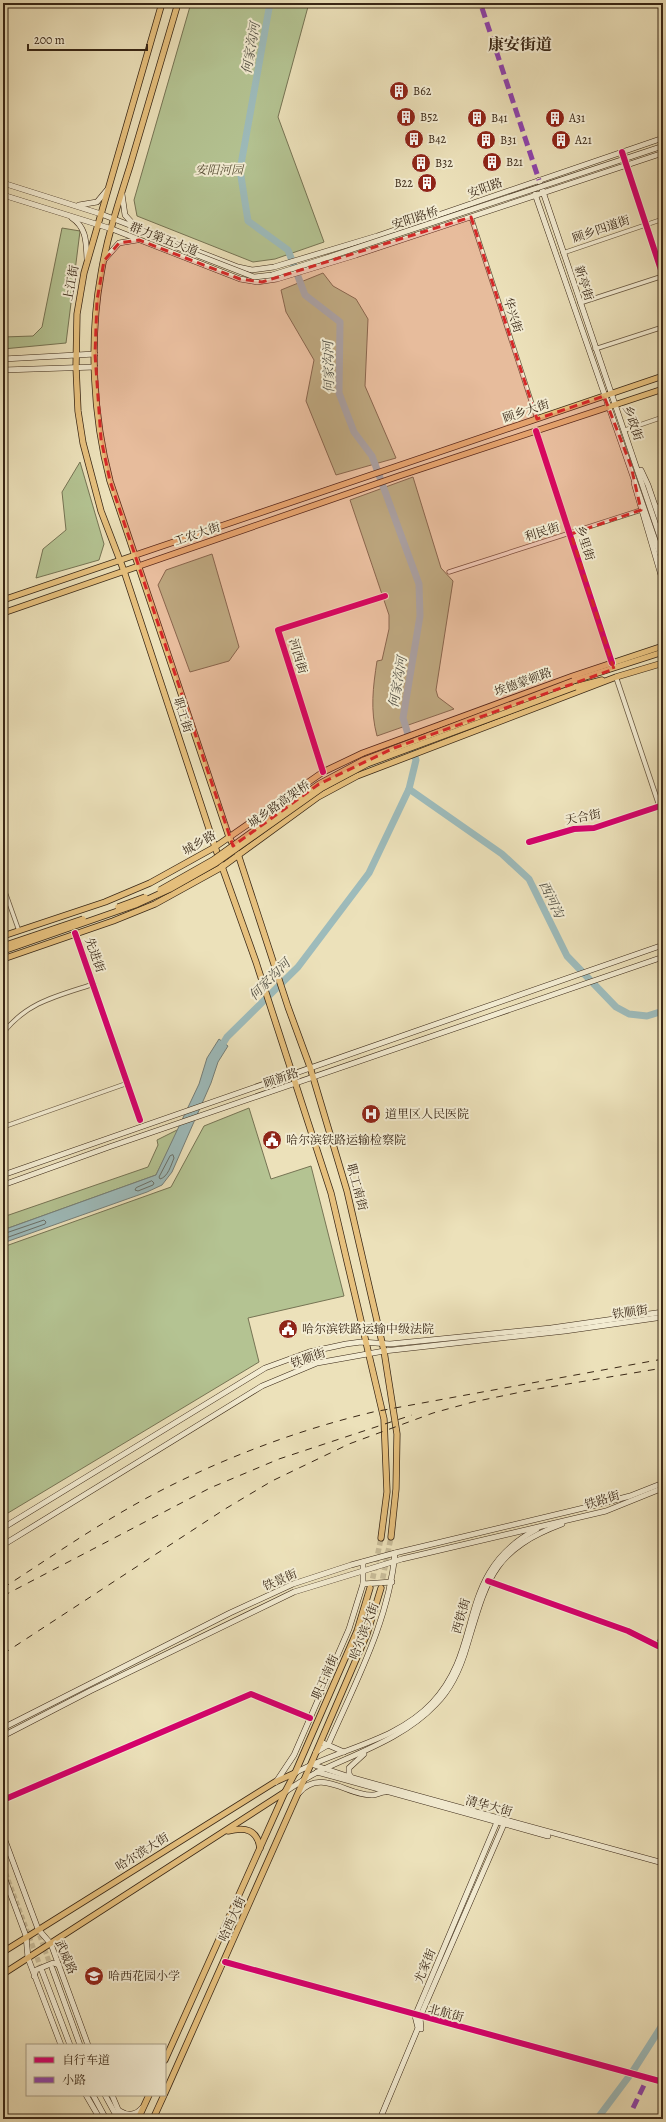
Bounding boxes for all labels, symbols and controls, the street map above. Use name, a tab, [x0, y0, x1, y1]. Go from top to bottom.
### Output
water label: 何家沟河	[238, 19, 264, 75]
scale bar	[28, 26, 147, 52]
text: 200 m	[34, 32, 65, 48]
district label: 康安街道	[488, 34, 552, 56]
building icon: B62	[388, 80, 410, 102]
place label: B62	[413, 83, 432, 99]
building icon: B52	[395, 106, 417, 128]
building icon: B41	[466, 107, 488, 129]
building icon: A31	[544, 107, 566, 129]
place label: B52	[420, 109, 438, 125]
place label: B41	[491, 110, 508, 126]
place label: A31	[568, 110, 585, 126]
building icon: B42	[403, 128, 425, 150]
building icon: B31	[475, 129, 497, 151]
building icon: A21	[550, 129, 572, 151]
place label: B42	[428, 131, 447, 147]
place label: B31	[500, 132, 516, 148]
place label: A21	[574, 132, 592, 148]
building icon: B21	[481, 151, 503, 173]
building icon: B32	[410, 152, 432, 174]
place label: B21	[506, 154, 523, 170]
place label: B32	[435, 155, 453, 171]
park label: 安阳河园	[195, 162, 245, 178]
building icon: B22	[416, 172, 438, 194]
street label: 安阳路	[465, 174, 505, 202]
place label: B22	[394, 175, 413, 191]
street label: 安阳路桥	[390, 203, 440, 233]
street label: 顾乡四道街	[570, 211, 633, 246]
street label: 群力第五大道	[128, 219, 200, 259]
street label: 上江街	[60, 263, 82, 302]
street label: 新亭街	[571, 263, 597, 304]
street label: 华兴街	[500, 295, 526, 336]
water label: 何家沟河	[320, 339, 337, 393]
street label: 顾乡大街	[501, 395, 552, 426]
street label: 乡政街	[620, 403, 647, 444]
street label: 工农大街	[172, 518, 223, 549]
street label: 利民街	[522, 519, 563, 545]
street label: 乡里街	[572, 523, 598, 564]
street label: 河西街	[285, 636, 311, 677]
water label: 何家沟河	[385, 653, 411, 709]
street label: 埃德蒙顿路	[492, 664, 554, 700]
street label: 职工街	[170, 695, 196, 736]
street label: 城乡路高架桥	[245, 777, 313, 831]
street label: 天合街	[564, 806, 603, 828]
street label: 城乡路	[179, 827, 219, 859]
water label: 西河沟	[535, 878, 569, 922]
street label: 先进街	[81, 935, 109, 976]
water label: 何家沟河	[245, 954, 295, 1004]
street label: 顾新路	[261, 1065, 301, 1091]
hospital icon: 道里区人民医院	[360, 1103, 382, 1125]
place label: 道里区人民医院	[385, 1106, 469, 1122]
public building icon: 哈尔滨铁路运输检察院	[261, 1129, 283, 1151]
place label: 哈尔滨铁路运输检察院	[286, 1132, 406, 1148]
street label: 职工南街	[343, 1162, 371, 1213]
street label: 铁顺街	[611, 1301, 650, 1322]
public building icon: 哈尔滨铁路运输中级法院	[277, 1318, 299, 1340]
place label: 哈尔滨铁路运输中级法院	[302, 1321, 434, 1337]
street label: 铁顺街	[288, 1344, 329, 1371]
street label: 铁路街	[582, 1487, 623, 1513]
street label: 铁景街	[260, 1565, 301, 1594]
street label: 西铁街	[448, 1596, 474, 1636]
street label: 哈尔滨大街	[346, 1599, 383, 1662]
street label: 职工南街	[308, 1651, 342, 1702]
street label: 清华大街	[464, 1792, 515, 1820]
street label: 哈尔滨大街	[112, 1829, 173, 1875]
street label: 哈西大街	[215, 1893, 249, 1944]
street label: 武威路	[52, 1937, 80, 1977]
street label: 尤家街	[411, 1945, 440, 1986]
school or university icon: 哈西花园小学	[83, 1965, 105, 1987]
place label: 哈西花园小学	[108, 1968, 180, 1984]
street label: 北航街	[427, 2001, 466, 2026]
legend	[26, 2044, 166, 2096]
text: 自行车道	[62, 2052, 110, 2068]
text: 小路	[62, 2072, 86, 2088]

